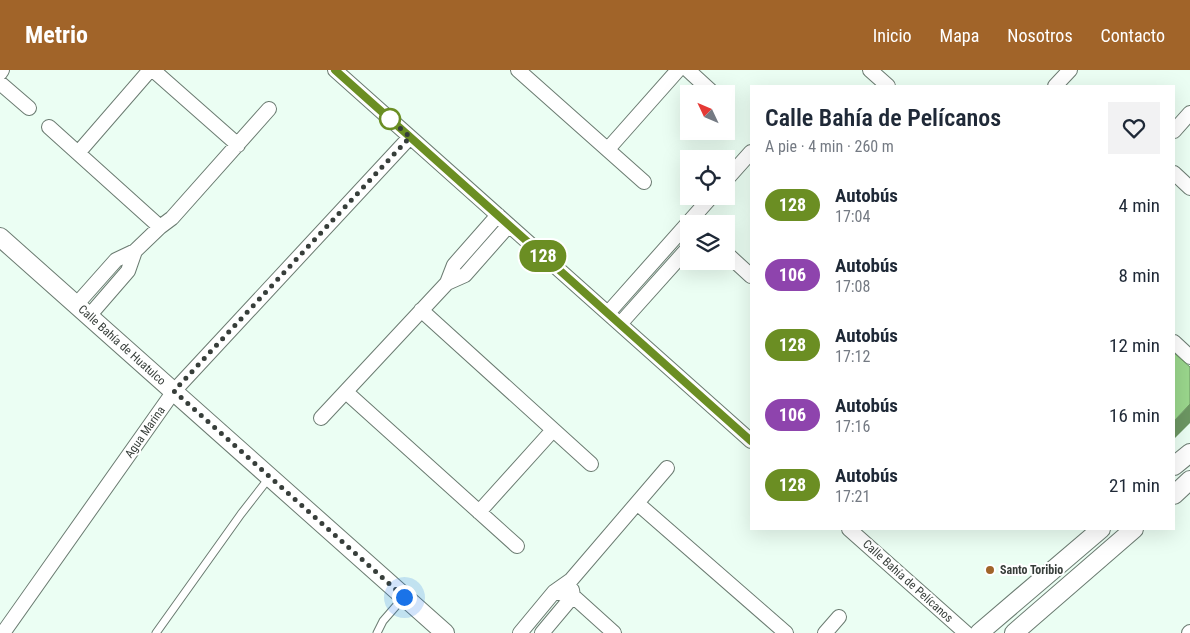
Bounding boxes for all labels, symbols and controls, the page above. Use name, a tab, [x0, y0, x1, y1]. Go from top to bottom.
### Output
text: Metrio	[25, 21, 88, 49]
text: Inicio	[873, 25, 912, 46]
text: Mapa	[940, 25, 979, 46]
text: Nosotros	[1007, 25, 1073, 46]
text: Contacto	[1101, 25, 1165, 46]
north arrow	[680, 85, 735, 140]
map controls	[680, 85, 735, 270]
button: heart	[1108, 102, 1160, 154]
text: Calle Bahía de Pelícanos	[765, 104, 1001, 132]
unlabelled marker	[379, 108, 401, 130]
text: A pie · 4 min · 260 m	[765, 137, 894, 156]
button: locate	[680, 150, 735, 205]
text: Autobús	[835, 184, 898, 207]
text: 128	[779, 194, 806, 215]
text: 4 min	[1118, 194, 1160, 217]
text: 17:04	[835, 207, 870, 226]
button: layers	[680, 215, 735, 270]
line badge: 128	[514, 240, 572, 272]
text: 128	[529, 245, 557, 266]
text: Autobús	[835, 254, 898, 277]
text: 106	[779, 264, 806, 285]
text: 8 min	[1118, 264, 1160, 287]
text: 17:08	[835, 277, 870, 296]
street label: Calle Bahía de Huatulco	[75, 302, 169, 388]
text: Autobús	[835, 324, 898, 347]
text: 128	[779, 334, 806, 355]
text: 12 min	[1109, 334, 1160, 357]
text: 17:12	[835, 347, 870, 366]
text: Autobús	[835, 394, 898, 417]
street label: Agua Marina	[122, 403, 168, 461]
text: 106	[779, 404, 806, 425]
text: 16 min	[1109, 404, 1160, 427]
text: 17:16	[835, 417, 870, 436]
text: Autobús	[835, 464, 898, 487]
text: 128	[779, 474, 806, 495]
text: 21 min	[1109, 474, 1160, 497]
text: 17:21	[835, 487, 870, 506]
street label: Calle Bahía de Pelícanos	[860, 537, 956, 625]
place label: Santo Toribio	[1000, 563, 1063, 577]
marker: Santo Toribio	[984, 564, 996, 576]
your location	[392, 585, 417, 610]

